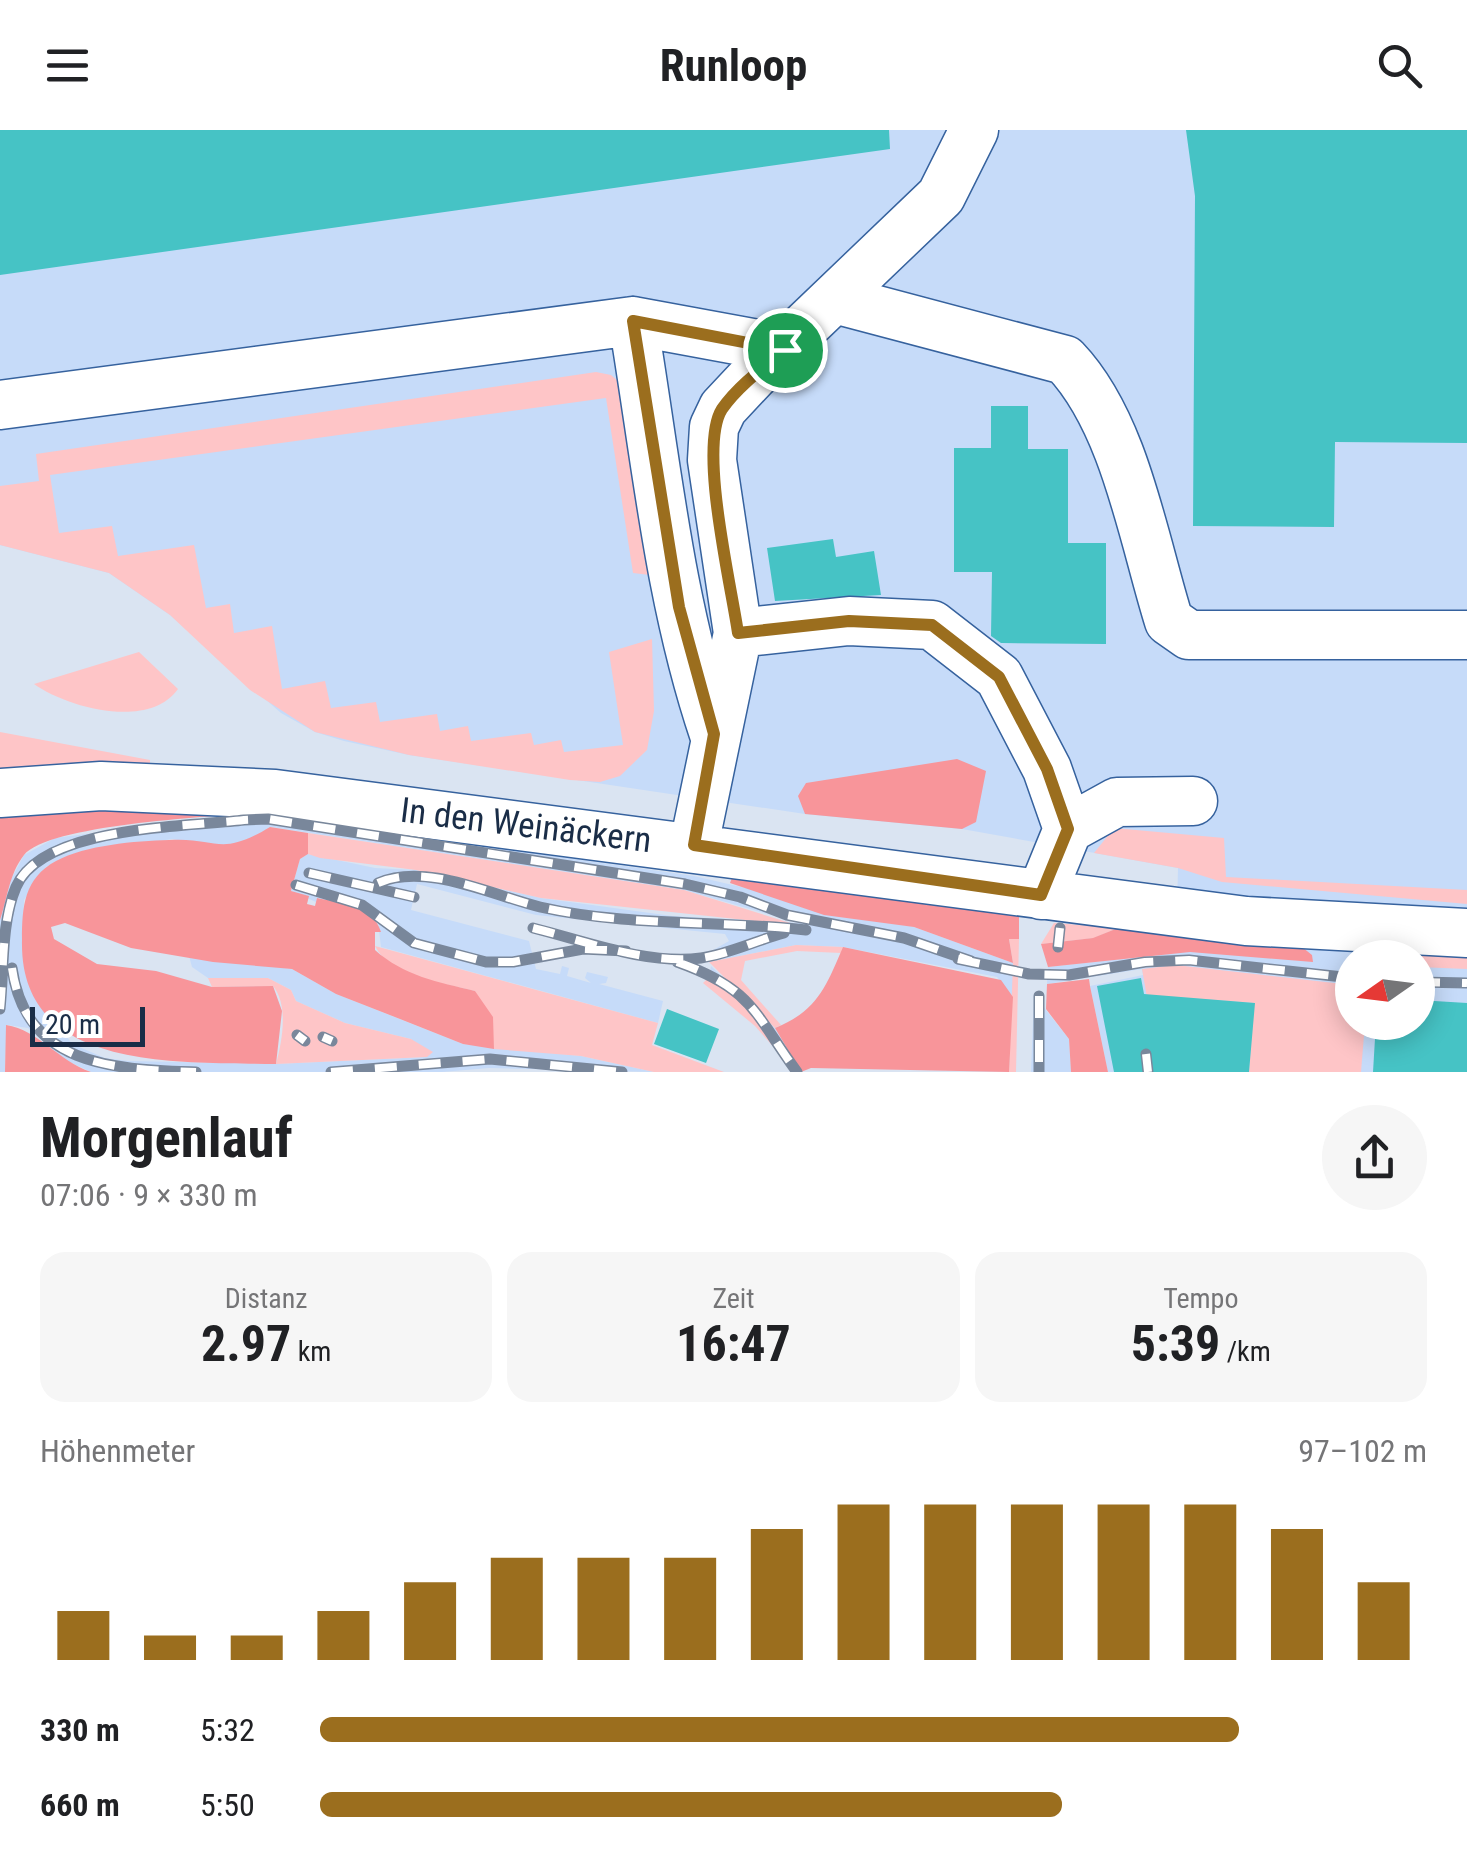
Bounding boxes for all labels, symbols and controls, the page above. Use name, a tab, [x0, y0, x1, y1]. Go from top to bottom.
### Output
icon: menu	[40, 38, 95, 93]
icon: search	[1372, 38, 1427, 93]
text: Runloop	[660, 39, 807, 92]
pin	[743, 308, 828, 393]
icon: arrive	[758, 323, 813, 378]
street label: In den Weinäckern	[398, 790, 654, 861]
north arrow	[1335, 940, 1435, 1040]
map controls	[1335, 940, 1435, 1040]
scale bar	[30, 1002, 145, 1046]
text: 20 m	[45, 1008, 100, 1041]
button: share	[1322, 1105, 1427, 1210]
text: Morgenlauf	[40, 1106, 293, 1170]
text: 07:06 · 9 × 330 m	[40, 1176, 258, 1214]
text: Distanz	[225, 1282, 308, 1315]
text: Zeit	[712, 1282, 755, 1315]
text: Tempo	[1163, 1282, 1238, 1315]
text: 2.97	[201, 1315, 291, 1373]
text: 16:47	[676, 1315, 791, 1373]
text: 5:39	[1131, 1315, 1220, 1373]
text: km	[291, 1335, 331, 1368]
text: /km	[1220, 1335, 1271, 1368]
text: Höhenmeter	[40, 1432, 195, 1470]
text: 97–102 m	[1298, 1432, 1427, 1470]
text: 330 m	[40, 1711, 120, 1749]
text: 5:32	[200, 1711, 255, 1749]
text: 660 m	[40, 1786, 120, 1824]
text: 5:50	[200, 1786, 255, 1824]

